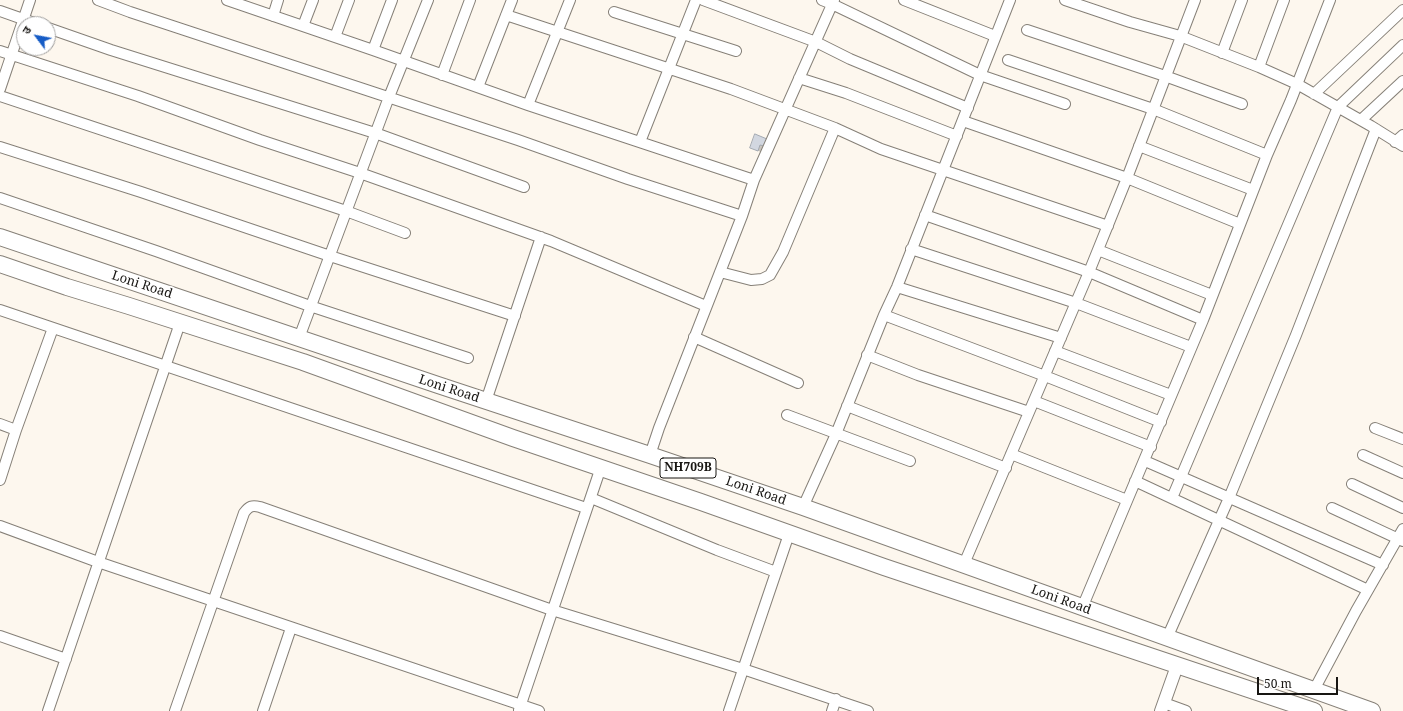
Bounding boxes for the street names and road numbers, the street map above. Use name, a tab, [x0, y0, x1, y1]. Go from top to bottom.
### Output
street label: Loni Road	[110, 268, 174, 302]
street label: Loni Road	[417, 372, 481, 406]
road number: NH709B	[660, 458, 716, 478]
street label: Loni Road	[724, 473, 788, 509]
street label: Loni Road	[1029, 582, 1093, 618]

